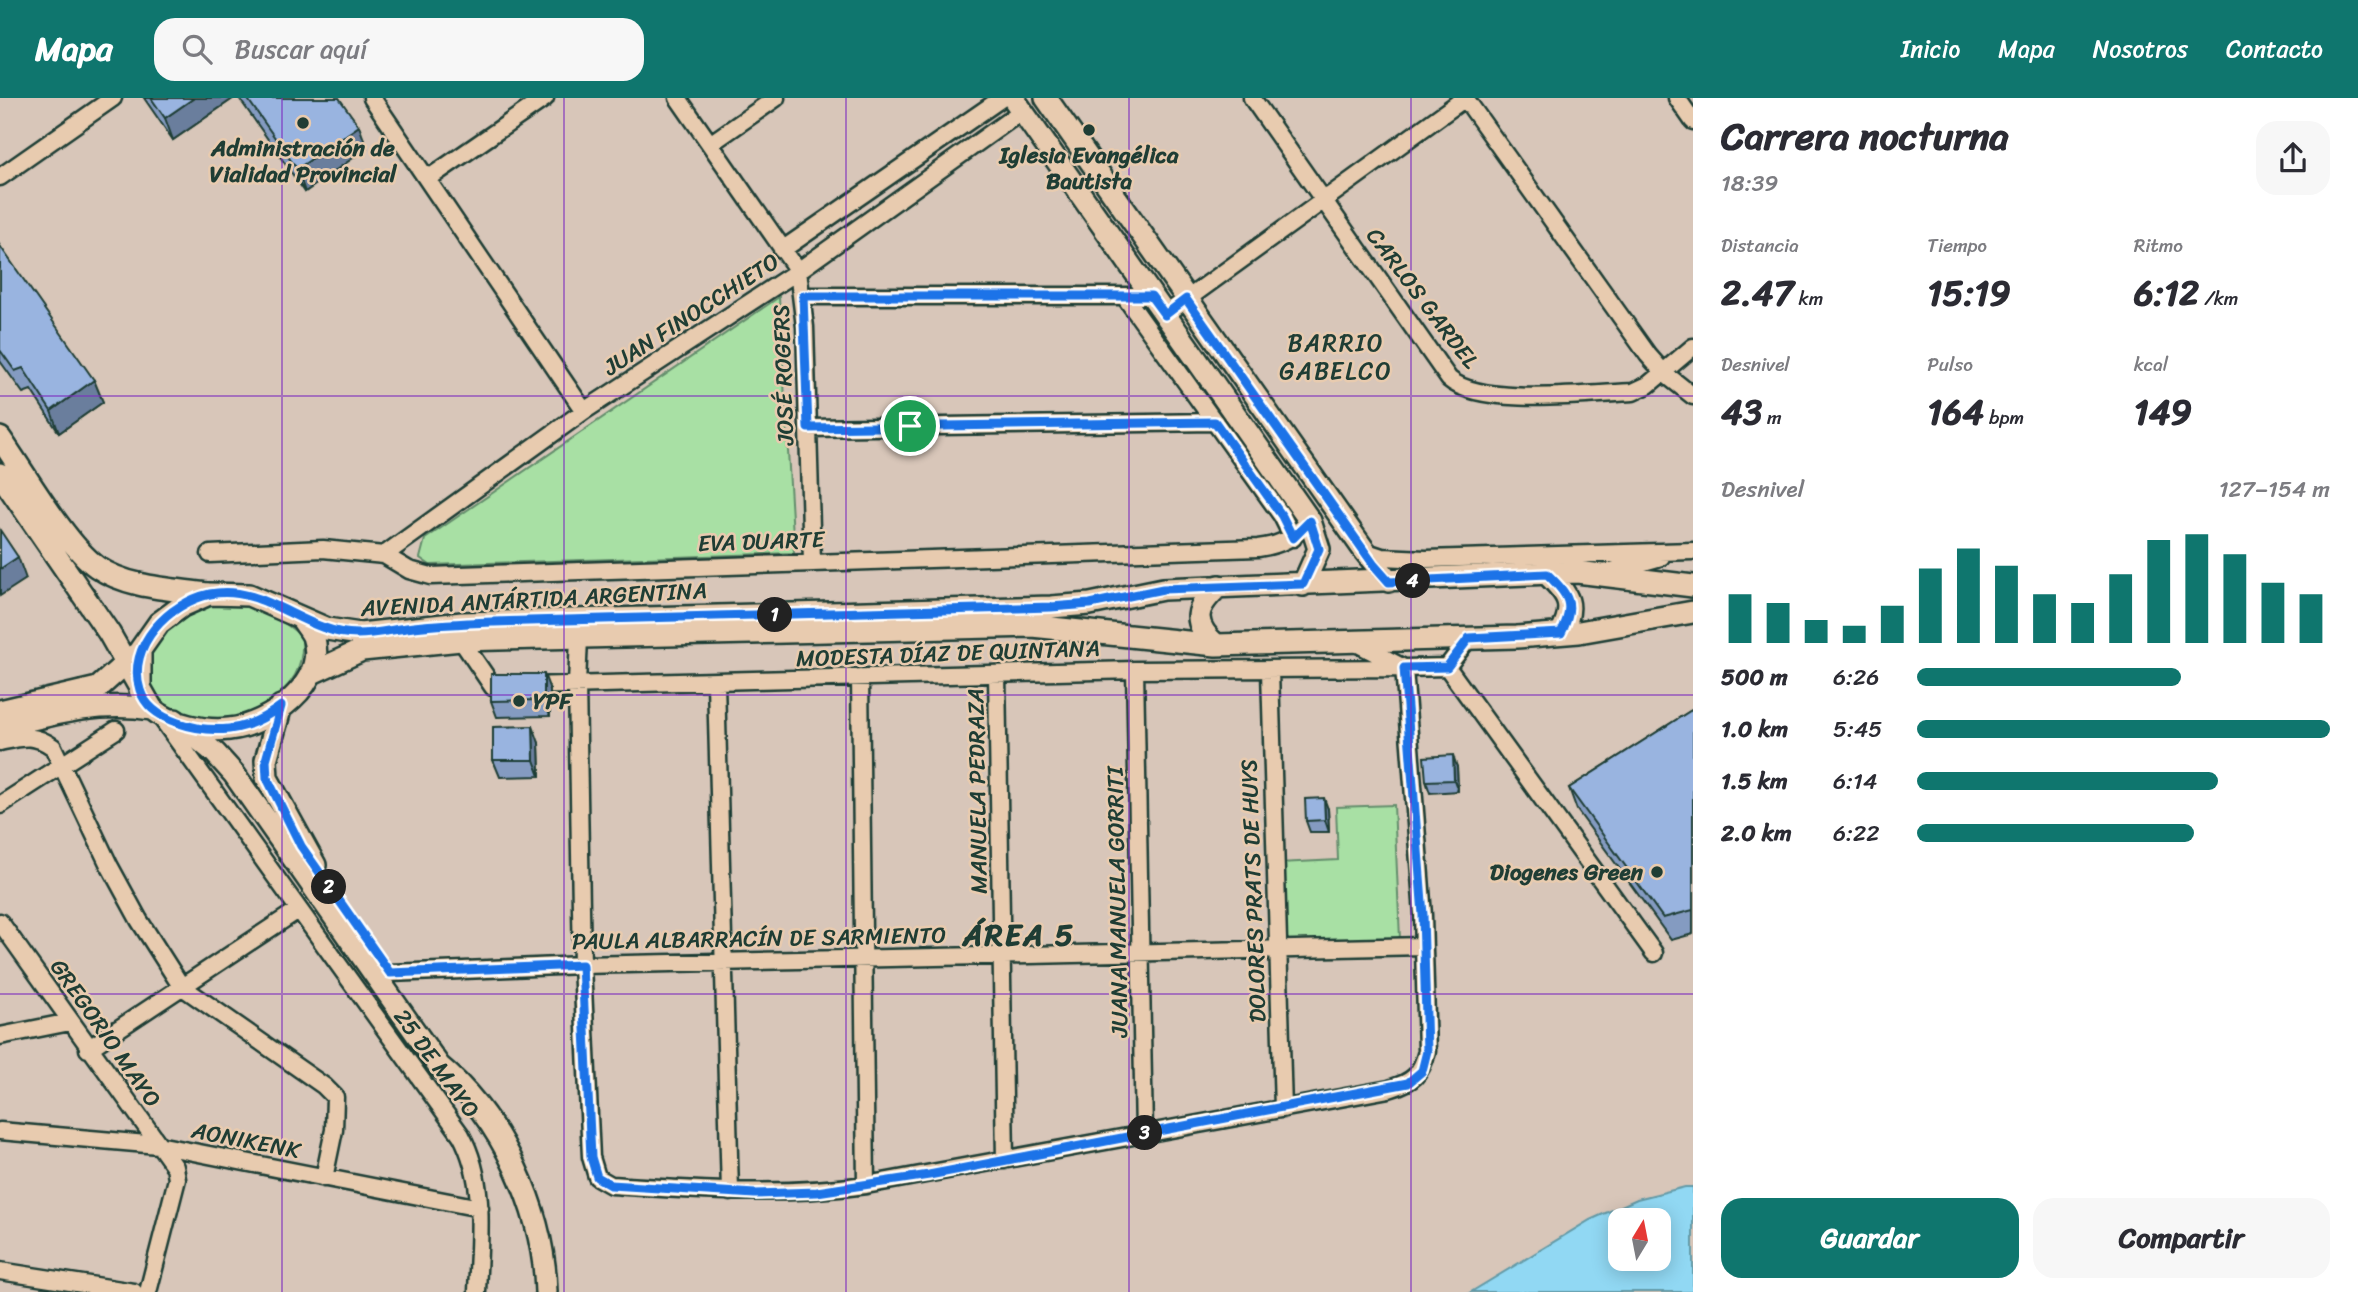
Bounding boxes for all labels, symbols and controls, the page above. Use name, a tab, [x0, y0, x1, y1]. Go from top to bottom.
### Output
search box	[154, 18, 644, 81]
text: Mapa	[35, 20, 112, 78]
text: Buscar aquí	[234, 26, 367, 72]
text: Inicio	[1901, 28, 1960, 70]
text: Mapa	[1998, 28, 2055, 70]
text: Nosotros	[2093, 28, 2188, 70]
text: Contacto	[2226, 28, 2323, 70]
icon: search	[178, 30, 216, 68]
text: Carrera nocturna	[1721, 103, 2009, 170]
marker: Administración de Vialidad Provincial	[295, 115, 311, 131]
button: share	[2256, 121, 2330, 195]
marker: Iglesia Evangélica Bautista	[1081, 122, 1097, 138]
place label: Administración de Vialidad Provincial	[210, 128, 398, 195]
place label: Iglesia Evangélica Bautista	[998, 135, 1179, 202]
text: 18:39	[1721, 163, 1778, 204]
street label: CARLOS GARDEL	[1355, 218, 1490, 379]
text: Distancia	[1721, 229, 1799, 262]
text: Tiempo	[1927, 229, 1987, 262]
text: Ritmo	[2134, 229, 2183, 262]
street label: JUAN FINOCCHIETO	[594, 242, 788, 388]
text: 2.47	[1721, 262, 1794, 324]
text: 15:19	[1927, 262, 2011, 324]
text: 6:12	[2134, 262, 2199, 324]
text: km	[1794, 282, 1823, 315]
text: /km	[2199, 282, 2238, 315]
street label: JOSÉ ROGERS	[761, 304, 806, 447]
district label: BARRIO GABELCO	[1279, 322, 1393, 392]
text: Desnivel	[1721, 348, 1790, 381]
text: Pulso	[1927, 348, 1973, 381]
text: kcal	[2134, 348, 2168, 381]
text: 43	[1721, 381, 1762, 443]
text: 164	[1927, 381, 1984, 443]
text: 149	[2134, 381, 2192, 443]
pin	[880, 396, 940, 456]
text: m	[1762, 401, 1782, 434]
text: bpm	[1984, 401, 2024, 434]
icon: arrive	[891, 407, 929, 445]
text: Desnivel	[1721, 469, 1804, 510]
text: 127–154 m	[2219, 469, 2330, 510]
street label: EVA DUARTE	[697, 519, 826, 564]
pin: 4	[1396, 564, 1430, 598]
text: 4	[1407, 564, 1418, 597]
street label: AVENIDA ANTÁRTIDA ARGENTINA	[359, 570, 708, 629]
pin: 1	[758, 598, 792, 632]
text: 1	[770, 598, 779, 631]
street label: MODESTA DÍAZ DE QUINTANA	[795, 628, 1101, 679]
text: 500 m	[1721, 657, 1788, 698]
text: 6:26	[1833, 657, 1879, 698]
place label: YPF	[533, 681, 574, 722]
street label: MANUELA PEDRAZA	[955, 688, 1000, 894]
marker: YPF	[511, 693, 527, 709]
text: 1.0 km	[1721, 709, 1788, 750]
text: 5:45	[1833, 709, 1882, 750]
street label: DOLORES PRATS DE HUYS	[1228, 759, 1279, 1023]
text: 1.5 km	[1721, 761, 1788, 802]
text: 6:14	[1833, 761, 1877, 802]
street label: JUANA MANUELA GORRITI	[1095, 764, 1140, 1039]
text: 2.0 km	[1721, 813, 1792, 854]
text: 6:22	[1833, 813, 1880, 854]
place label: Diogenes Green	[1490, 852, 1644, 893]
marker: Diogenes Green	[1649, 864, 1665, 880]
pin: 2	[312, 870, 346, 904]
text: 2	[323, 870, 334, 903]
district label: ÁREA 5	[961, 908, 1075, 962]
street label: PAULA ALBARRACÍN DE SARMIENTO	[572, 915, 947, 962]
street label: GREGORIO MAYO	[39, 950, 172, 1117]
street label: 25 DE MAYO	[382, 999, 491, 1127]
street label: AONIKENK	[187, 1110, 305, 1171]
pin: 3	[1128, 1116, 1162, 1150]
text: 3	[1139, 1116, 1150, 1149]
button: Guardar	[1721, 1198, 2019, 1278]
button: Compartir	[2033, 1198, 2330, 1278]
north arrow	[1608, 1208, 1671, 1270]
map controls	[1608, 1208, 1671, 1271]

